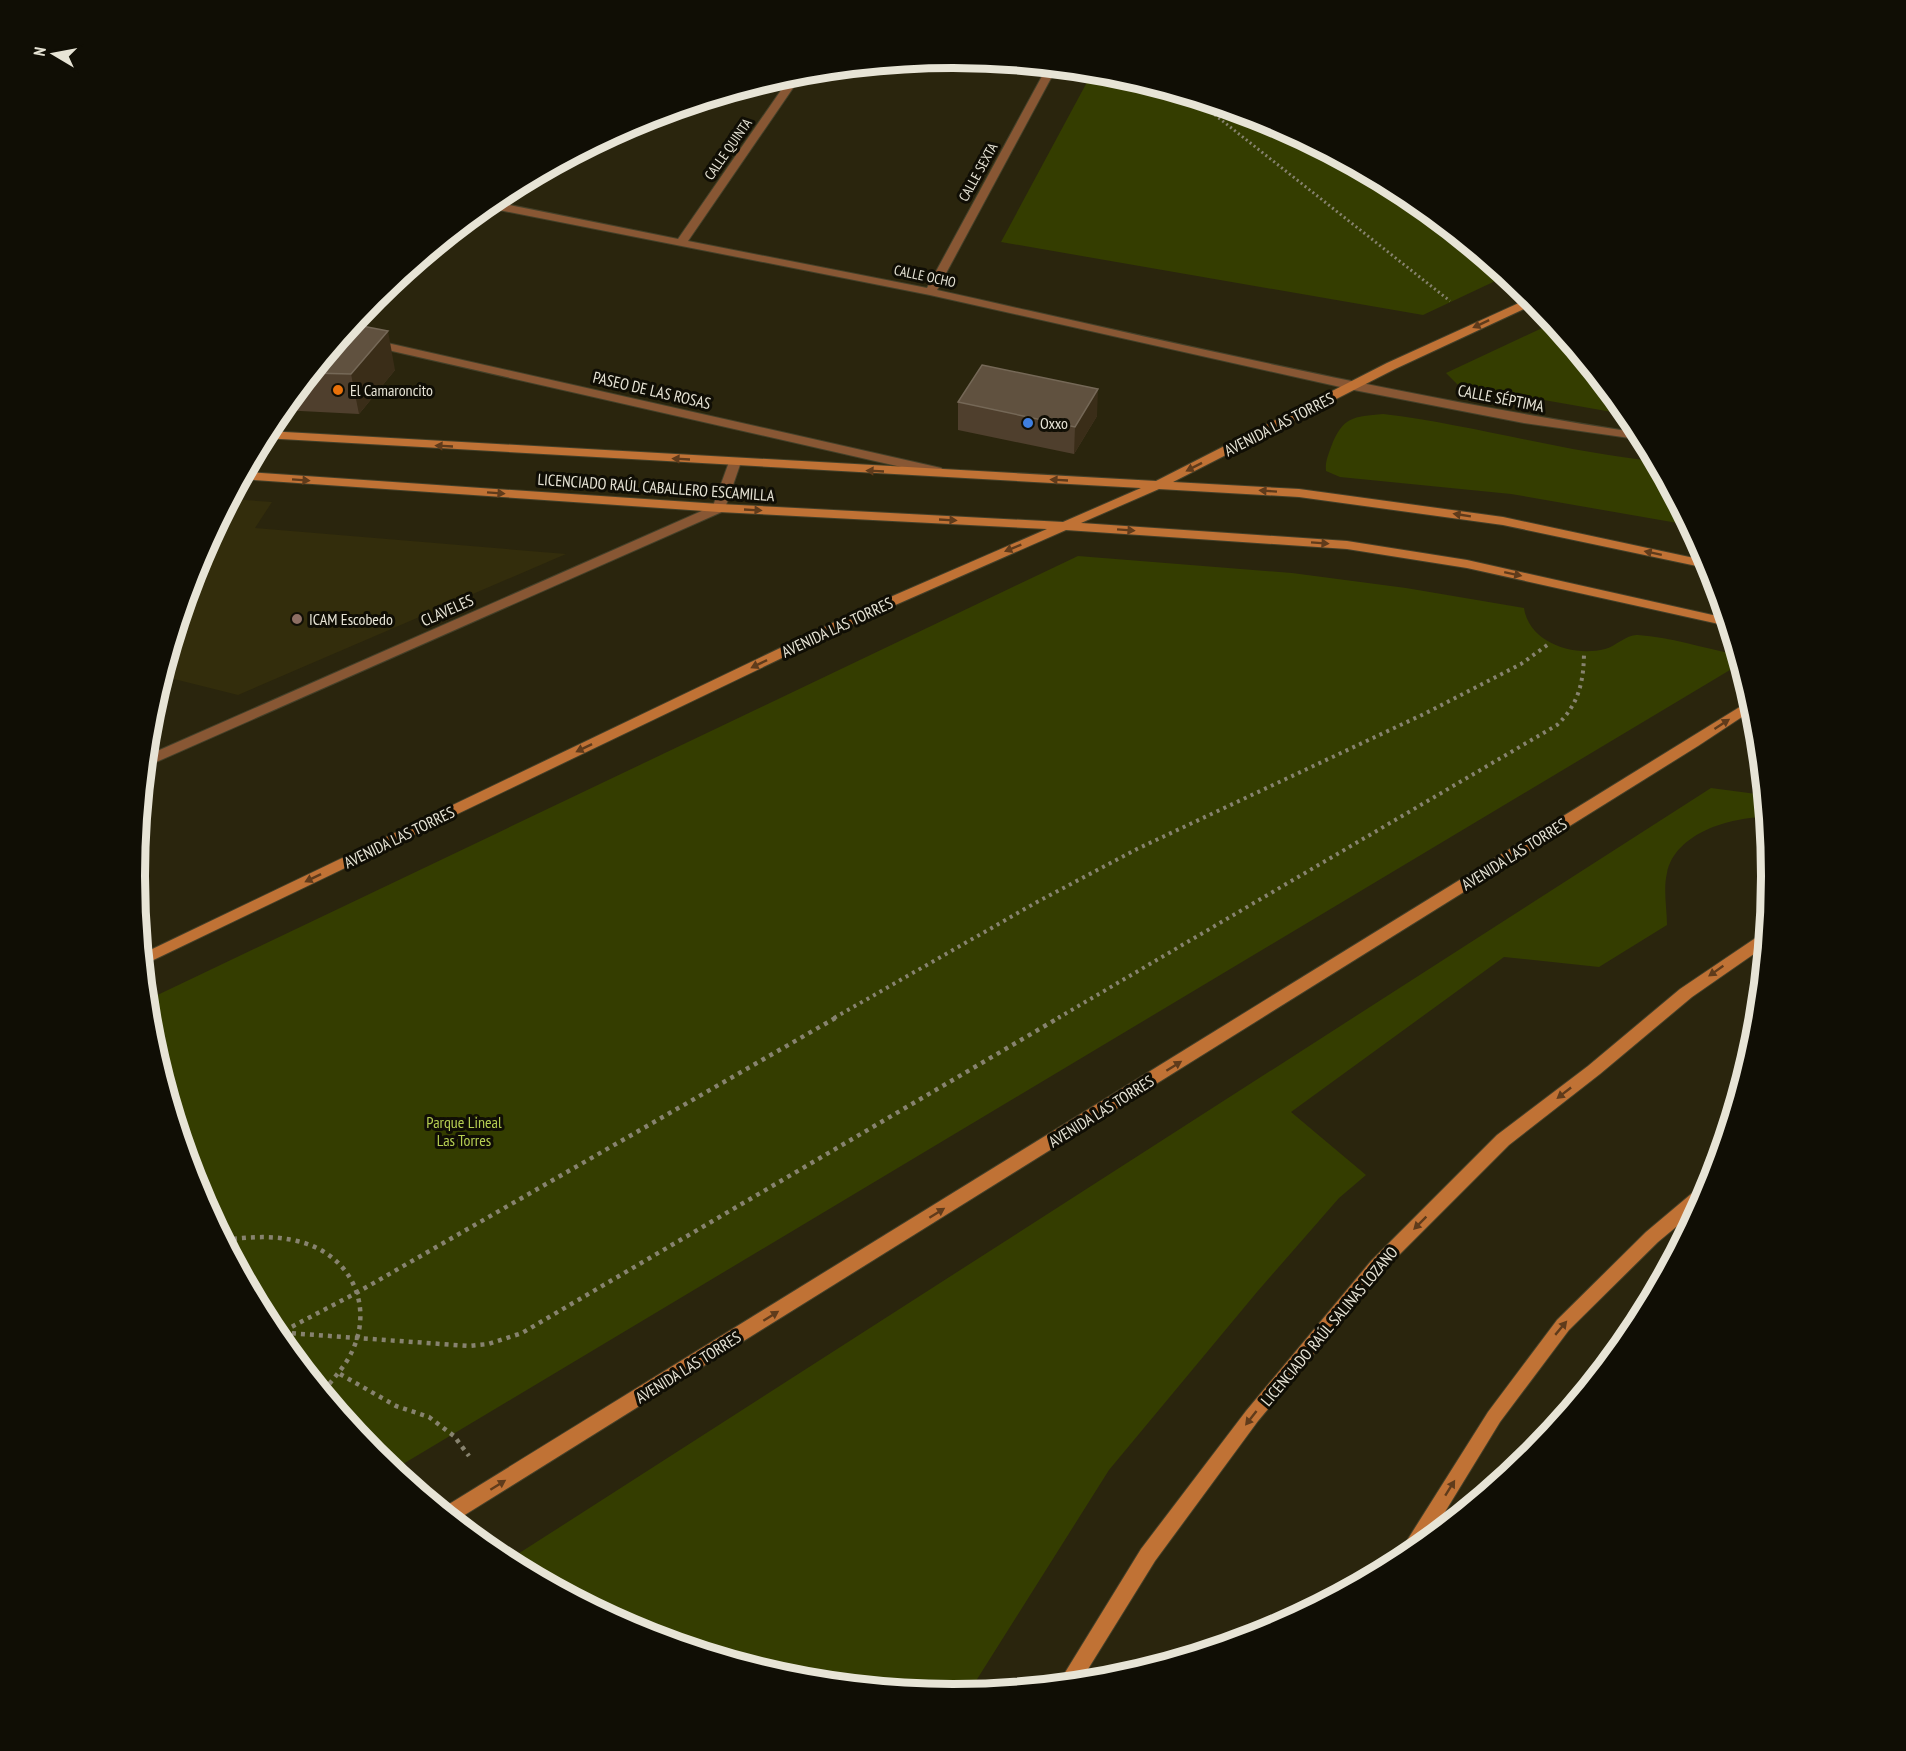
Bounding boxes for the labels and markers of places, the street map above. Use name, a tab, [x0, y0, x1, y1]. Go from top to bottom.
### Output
place label: El Camaroncito	[350, 380, 433, 400]
marker: El Camaroncito	[331, 383, 345, 397]
place label: Oxxo	[1040, 413, 1068, 433]
marker: Oxxo	[1021, 416, 1035, 430]
place label: ICAM Escobedo	[309, 609, 393, 629]
marker: ICAM Escobedo	[290, 612, 304, 626]

